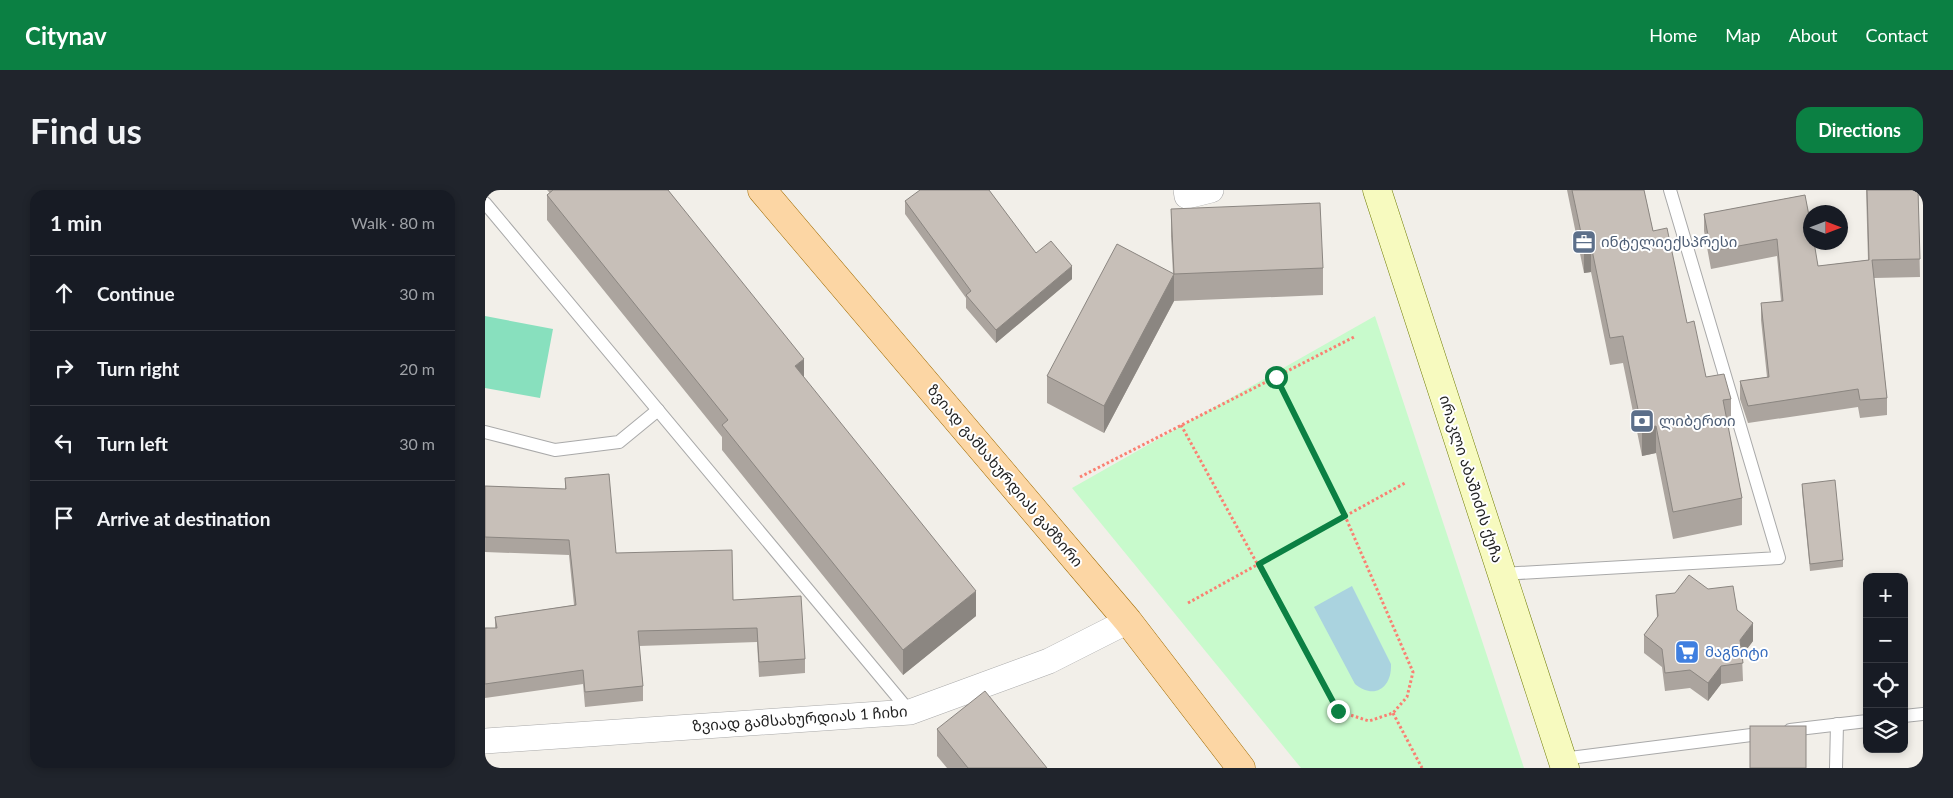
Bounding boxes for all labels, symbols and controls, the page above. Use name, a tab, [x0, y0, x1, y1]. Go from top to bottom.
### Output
text: Citynav	[25, 21, 107, 50]
text: Home	[1649, 24, 1697, 46]
text: Map	[1725, 24, 1761, 46]
text: About	[1789, 24, 1838, 46]
text: Contact	[1866, 24, 1928, 46]
button: Directions	[1796, 107, 1923, 153]
text: Find us	[30, 109, 142, 151]
north arrow	[1803, 205, 1848, 250]
text: 1 min	[50, 210, 102, 235]
text: Walk · 80 m	[351, 213, 435, 232]
office icon: ინტელიექსპრესი	[1571, 229, 1597, 255]
place label: ინტელიექსპრესი	[1601, 232, 1737, 251]
icon: ahead	[50, 279, 78, 307]
text: Continue	[97, 282, 175, 305]
text: 30 m	[399, 284, 435, 303]
icon: right	[50, 354, 78, 382]
text: Turn right	[97, 357, 179, 380]
text: 20 m	[399, 359, 435, 378]
route start	[1265, 366, 1288, 389]
street label: ზვიად გამსახურდიას გამზირი	[923, 381, 1087, 571]
street label: ირაკლი აბაშიძის ქუჩა	[1435, 393, 1508, 565]
bank icon: ლიბერთი	[1629, 408, 1655, 434]
place label: ლიბერთი	[1659, 411, 1736, 430]
icon: left	[50, 429, 78, 457]
text: Turn left	[97, 432, 168, 455]
text: 30 m	[399, 434, 435, 453]
icon: arrive	[50, 504, 78, 532]
text: Arrive at destination	[97, 507, 270, 530]
map controls	[1863, 573, 1908, 753]
button: +	[1863, 573, 1908, 618]
button: −	[1863, 618, 1908, 663]
supermarket icon: მაგნიტი	[1674, 639, 1700, 665]
place label: მაგნიტი	[1705, 642, 1768, 661]
button: locate	[1863, 663, 1908, 708]
route end	[1327, 700, 1350, 723]
street label: ზვიად გამსახურდიას 1 ჩიხი	[692, 702, 908, 735]
button: layers	[1863, 708, 1908, 753]

